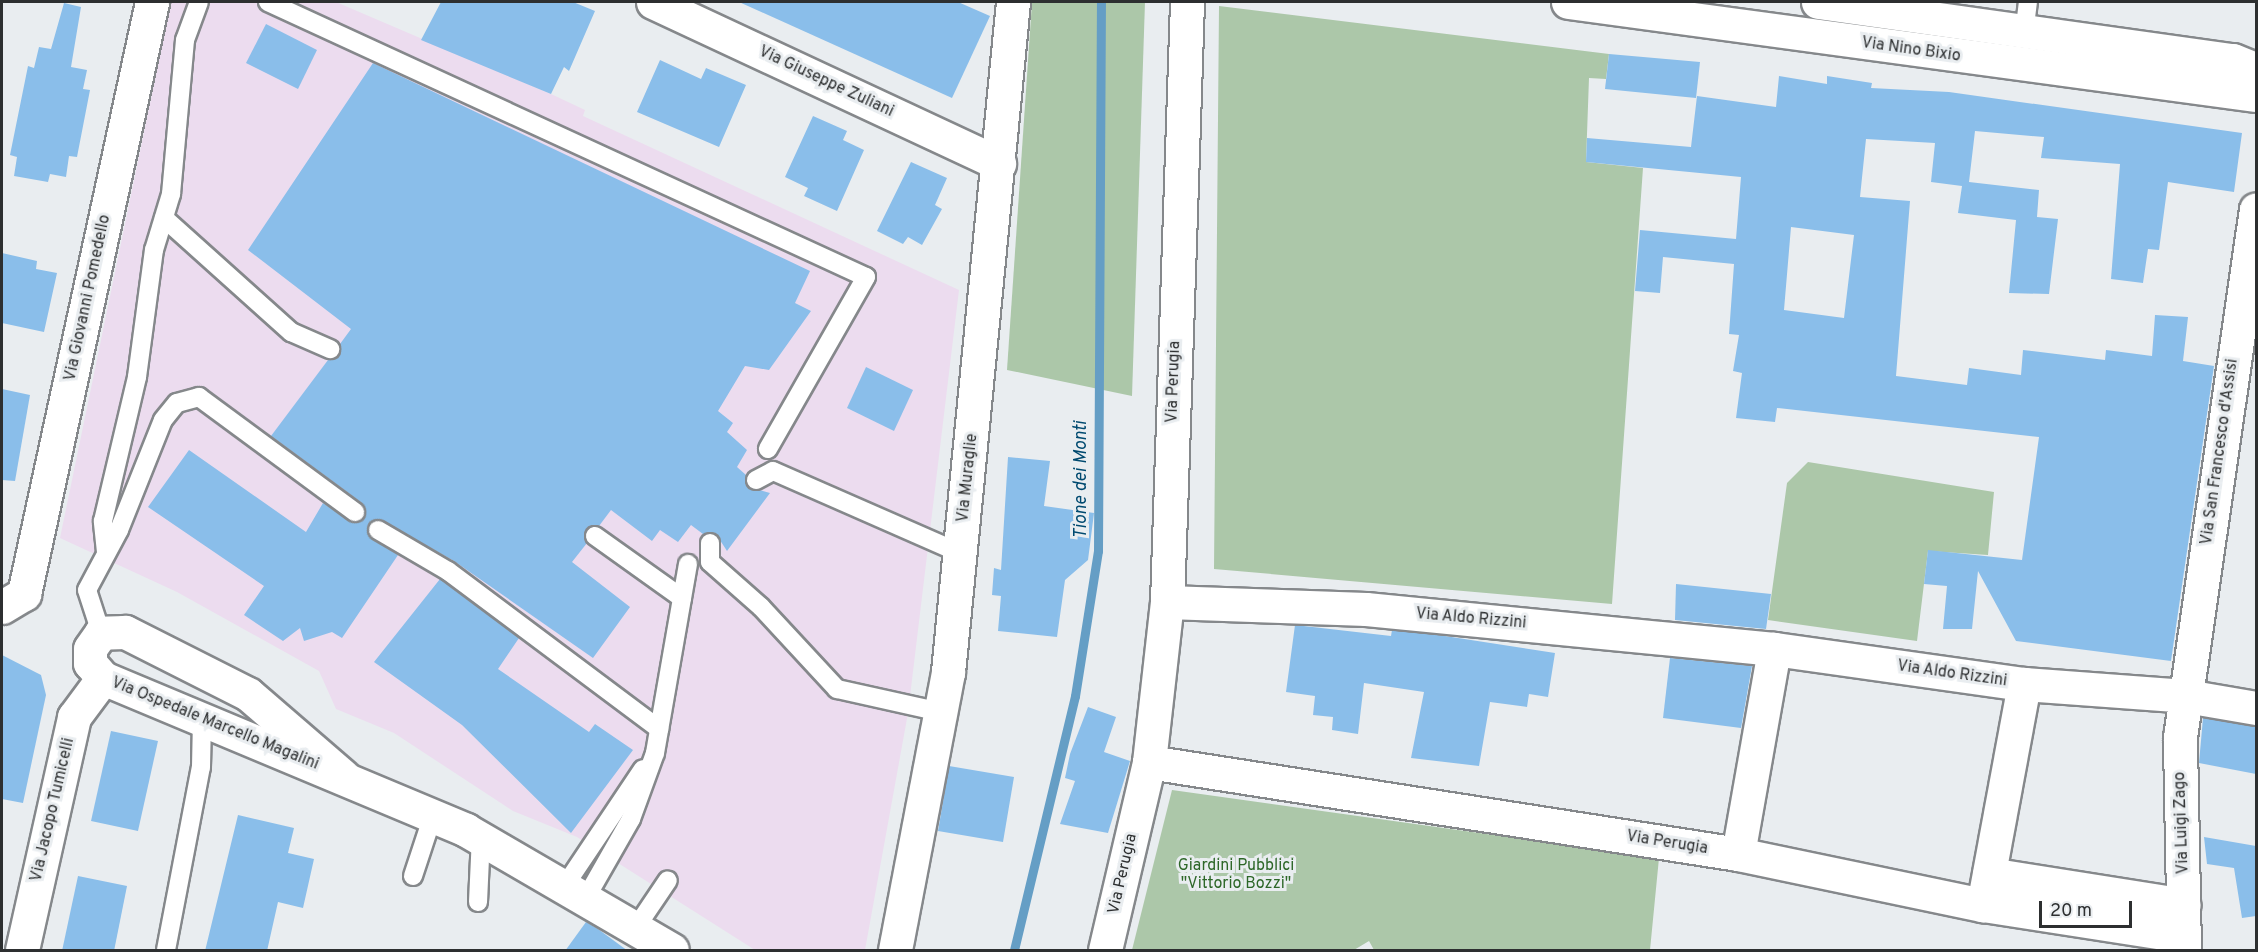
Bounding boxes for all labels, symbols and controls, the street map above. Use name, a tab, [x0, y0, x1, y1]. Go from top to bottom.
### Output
street label: Via Nino Bixio	[1860, 34, 1962, 66]
street label: Via Giuseppe Zuliani	[755, 42, 897, 122]
street label: Via Giovanni Pomedello	[61, 213, 115, 383]
street label: Via Perugia	[1163, 341, 1185, 423]
street label: Via San Francesco d'Assisi	[2197, 358, 2243, 546]
water label: Tione dei Monti	[1071, 421, 1093, 539]
street label: Via Muraglie	[954, 433, 982, 523]
street label: Via Aldo Rizzini	[1415, 605, 1527, 633]
street label: Via Aldo Rizzini	[1896, 657, 2008, 691]
street label: Via Ospedale Marcello Magalini	[108, 673, 322, 775]
street label: Via Jacopo Tumicelli	[27, 736, 79, 884]
street label: Via Luigi Zago	[2171, 771, 2193, 875]
street label: Via Perugia	[1625, 827, 1709, 859]
street label: Via Perugia	[1104, 832, 1142, 916]
park label: Giardini Pubblici "Vittorio Bozzi"	[1178, 856, 1294, 894]
scale bar	[2042, 889, 2135, 927]
text: 20 m	[2050, 900, 2092, 923]

